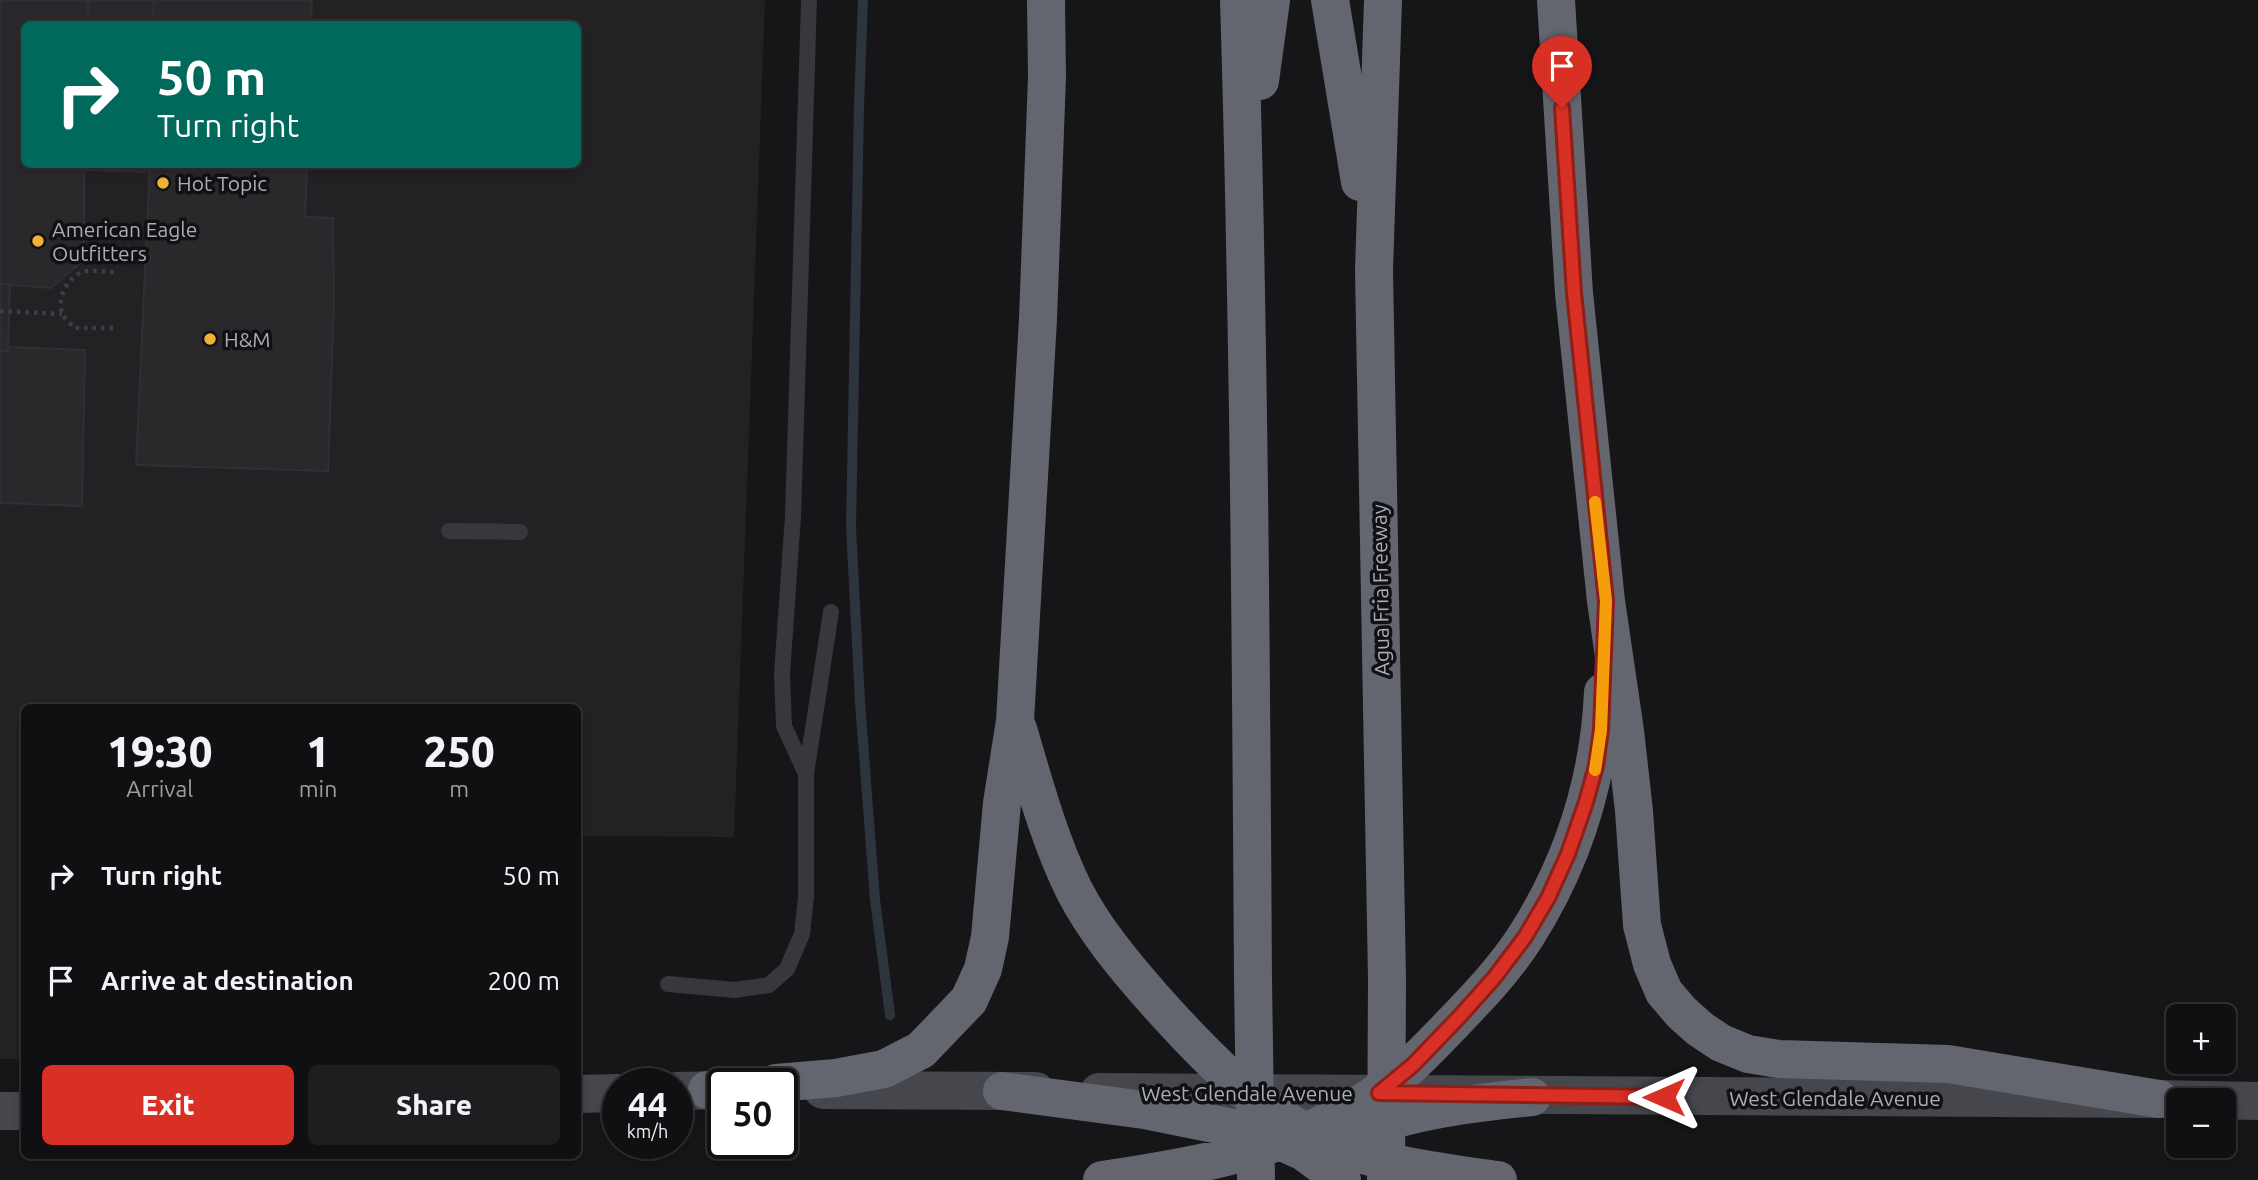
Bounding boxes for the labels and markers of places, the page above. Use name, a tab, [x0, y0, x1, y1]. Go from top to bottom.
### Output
pin	[1532, 36, 1592, 108]
place label: Hot Topic	[177, 171, 267, 195]
marker: Hot Topic	[155, 175, 171, 191]
place label: American Eagle Outfitters	[52, 217, 197, 265]
marker: American Eagle Outfitters	[30, 233, 46, 249]
place label: H&M	[224, 327, 271, 351]
marker: H&M	[202, 331, 218, 347]

